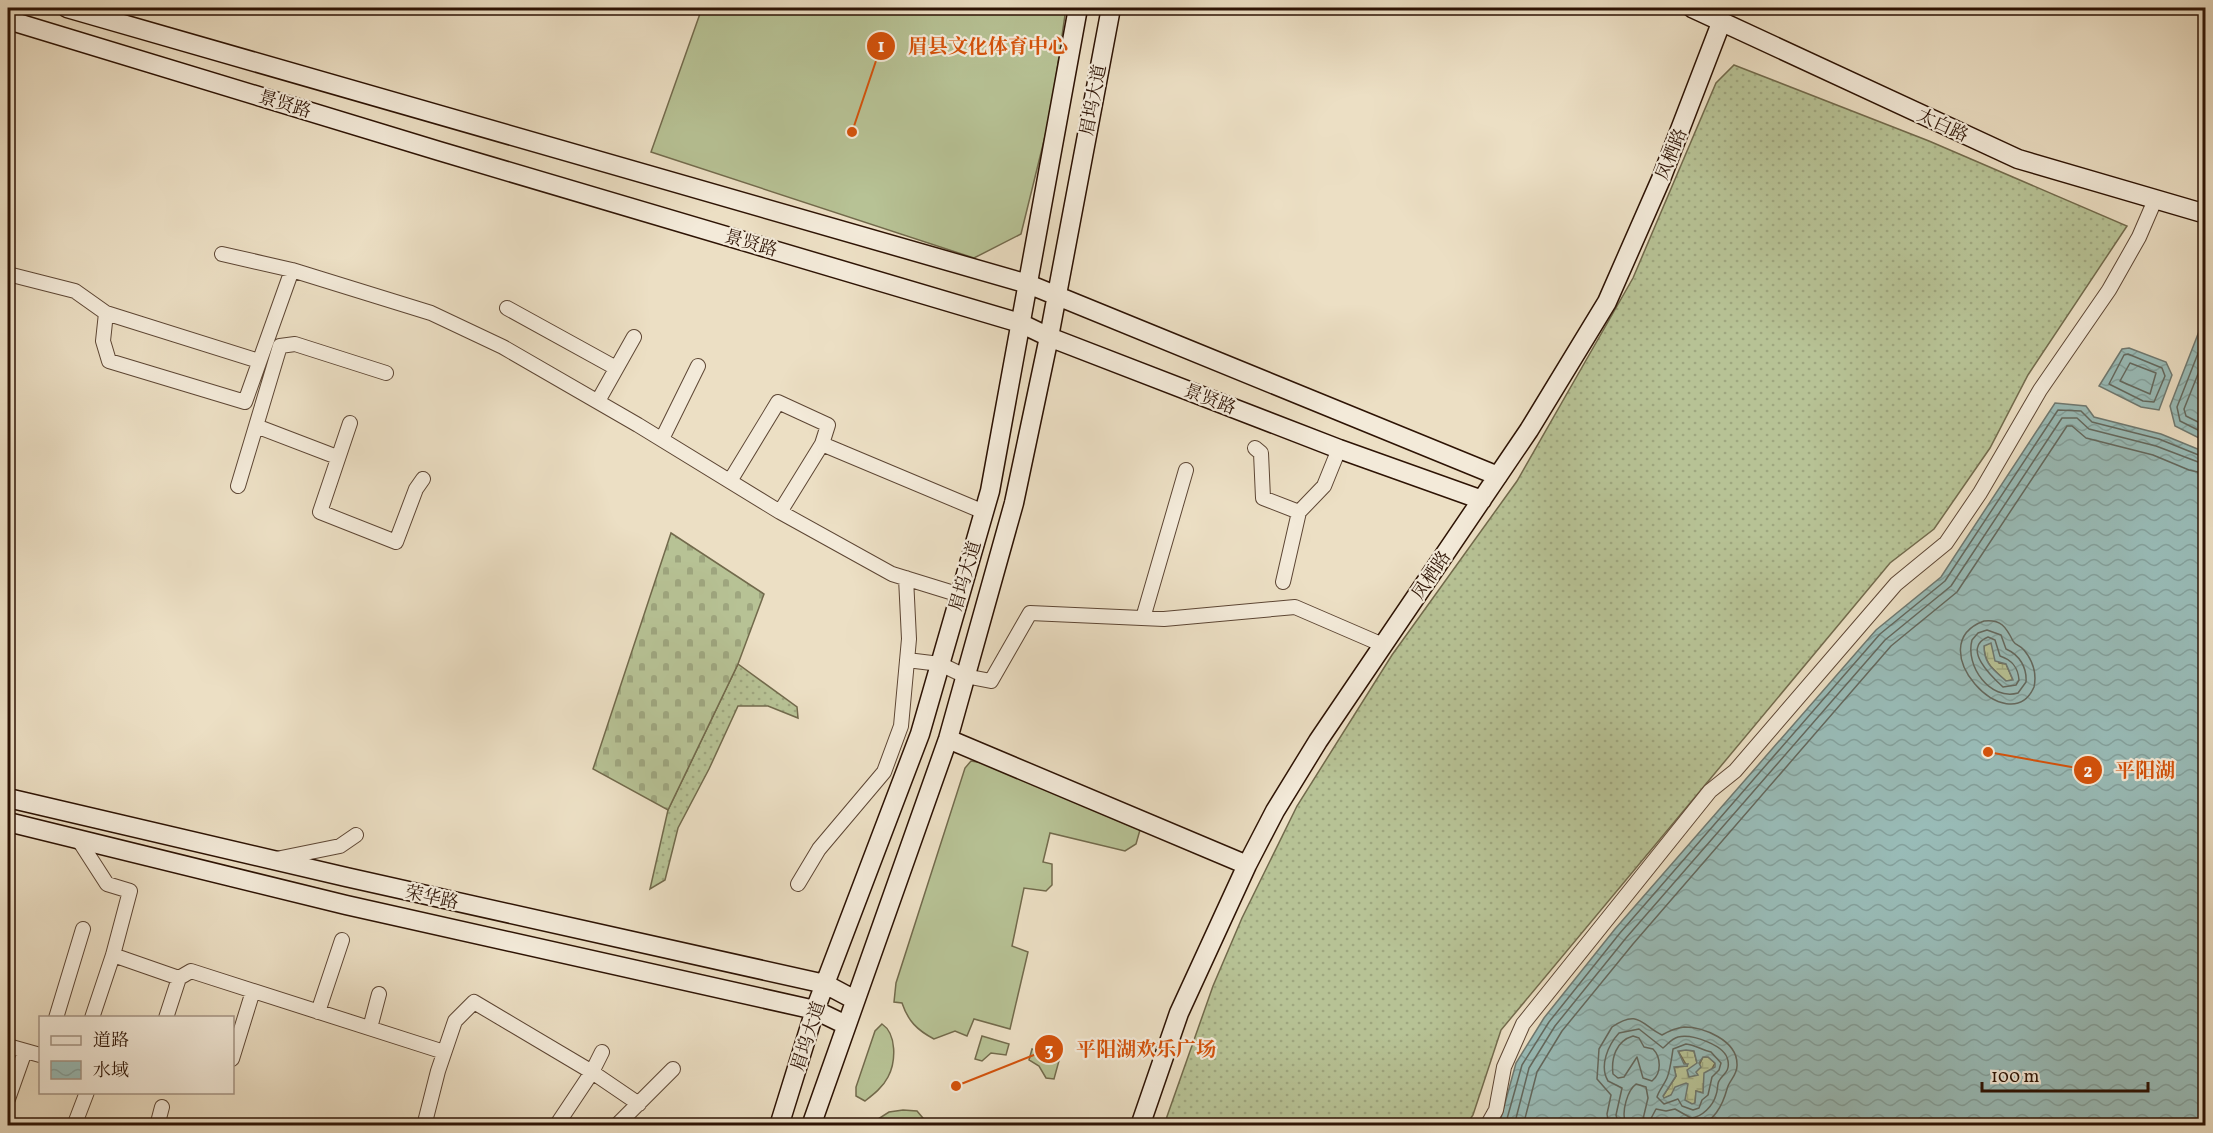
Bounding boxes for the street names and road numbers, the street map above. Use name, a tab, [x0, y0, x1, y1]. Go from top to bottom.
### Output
street label: 眉坞大道	[1075, 63, 1114, 138]
street label: 景贤路	[255, 86, 314, 125]
street label: 太白路	[1913, 104, 1972, 149]
street label: 凤栖路	[1651, 125, 1694, 184]
street label: 景贤路	[721, 225, 780, 264]
street label: 景贤路	[1180, 379, 1239, 422]
street label: 眉坞大道	[945, 538, 988, 614]
street label: 凤栖路	[1407, 546, 1458, 605]
street label: 荣华路	[403, 881, 461, 916]
street label: 眉坞大道	[786, 998, 832, 1075]

